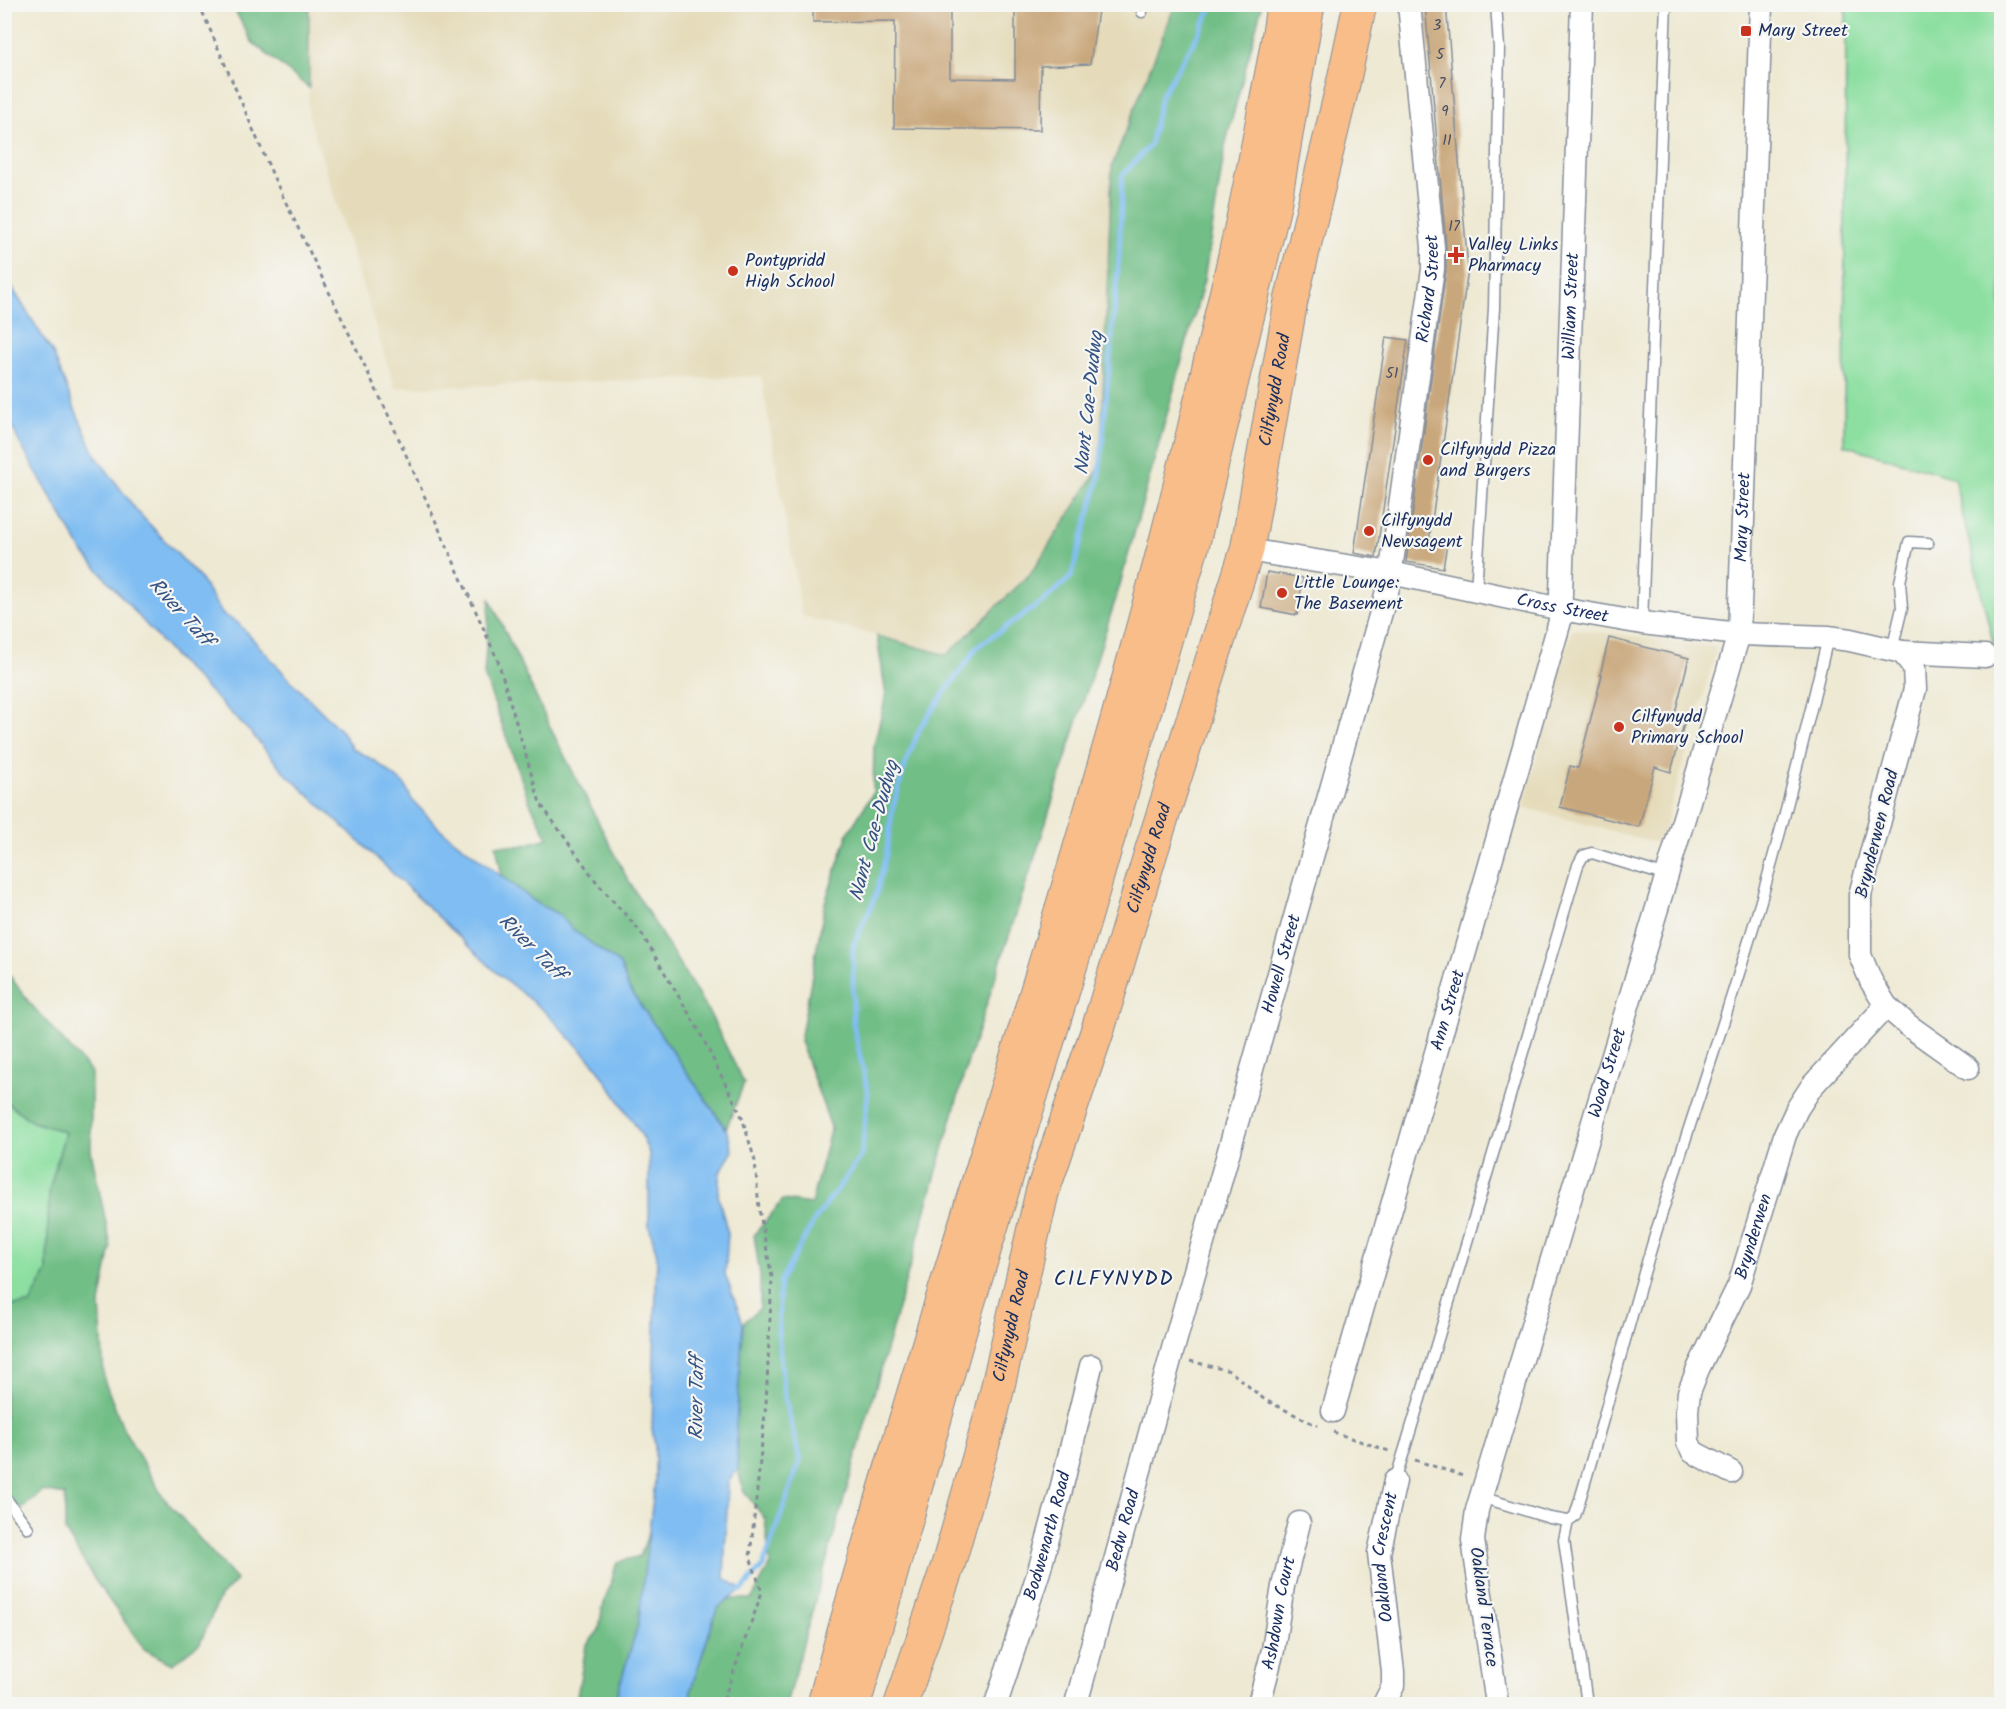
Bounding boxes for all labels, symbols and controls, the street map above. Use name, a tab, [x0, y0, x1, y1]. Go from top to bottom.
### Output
house number: 3	[1433, 14, 1442, 38]
place label: Mary Street	[1758, 17, 1849, 46]
marker: Mary Street	[1739, 24, 1753, 38]
house number: 5	[1436, 43, 1445, 67]
house number: 7	[1439, 72, 1447, 96]
house number: 9	[1441, 100, 1449, 124]
house number: 11	[1442, 129, 1452, 153]
house number: 17	[1448, 215, 1461, 239]
place label: Valley Links Pharmacy	[1468, 231, 1559, 281]
street label: Richard Street	[1408, 232, 1448, 345]
place label: Pontypridd High School	[745, 247, 835, 297]
marker: Valley Links Pharmacy	[1449, 248, 1463, 262]
street label: William Street	[1555, 251, 1588, 360]
marker: Pontypridd High School	[726, 264, 740, 278]
water label: Nant Cae-Dudwg	[1067, 328, 1114, 476]
street label: Cilfynydd Road	[1251, 330, 1300, 449]
house number: 51	[1386, 362, 1399, 386]
place label: Cilfynydd Pizza and Burgers	[1440, 436, 1556, 486]
marker: Cilfynydd Pizza and Burgers	[1421, 453, 1435, 467]
street label: Mary Street	[1727, 471, 1759, 563]
place label: Cilfynydd Newsagent	[1381, 507, 1464, 557]
marker: Cilfynydd Newsagent	[1362, 524, 1376, 538]
place label: Little Lounge: The Basement	[1294, 569, 1404, 619]
water label: River Taff	[140, 571, 224, 659]
street label: Cross Street	[1514, 585, 1612, 632]
marker: Little Lounge: The Basement	[1275, 586, 1289, 600]
place label: Cilfynydd Primary School	[1631, 703, 1744, 753]
marker: Cilfynydd Primary School	[1612, 720, 1626, 734]
water label: Nant Cae-Dudwg	[841, 756, 910, 905]
street label: Brynderwen Road	[1848, 766, 1908, 901]
street label: Cilfynydd Road	[1119, 799, 1180, 917]
water label: River Taff	[490, 907, 576, 993]
street label: Howell Street	[1254, 910, 1310, 1017]
street label: Ann Street	[1423, 965, 1474, 1054]
street label: Wood Street	[1581, 1024, 1635, 1121]
street label: Brynderwen	[1727, 1190, 1781, 1283]
district label: CILFYNYDD	[1054, 1263, 1174, 1296]
street label: Cilfynydd Road	[985, 1266, 1039, 1385]
water label: River Taff	[681, 1350, 715, 1440]
street label: Bodwenarth Road	[1016, 1467, 1080, 1604]
street label: Bedw Road	[1098, 1485, 1149, 1575]
street label: Oakland Crescent	[1364, 1488, 1407, 1624]
street label: Oakland Terrace	[1460, 1545, 1506, 1669]
street label: Ashdown Court	[1254, 1552, 1305, 1673]

